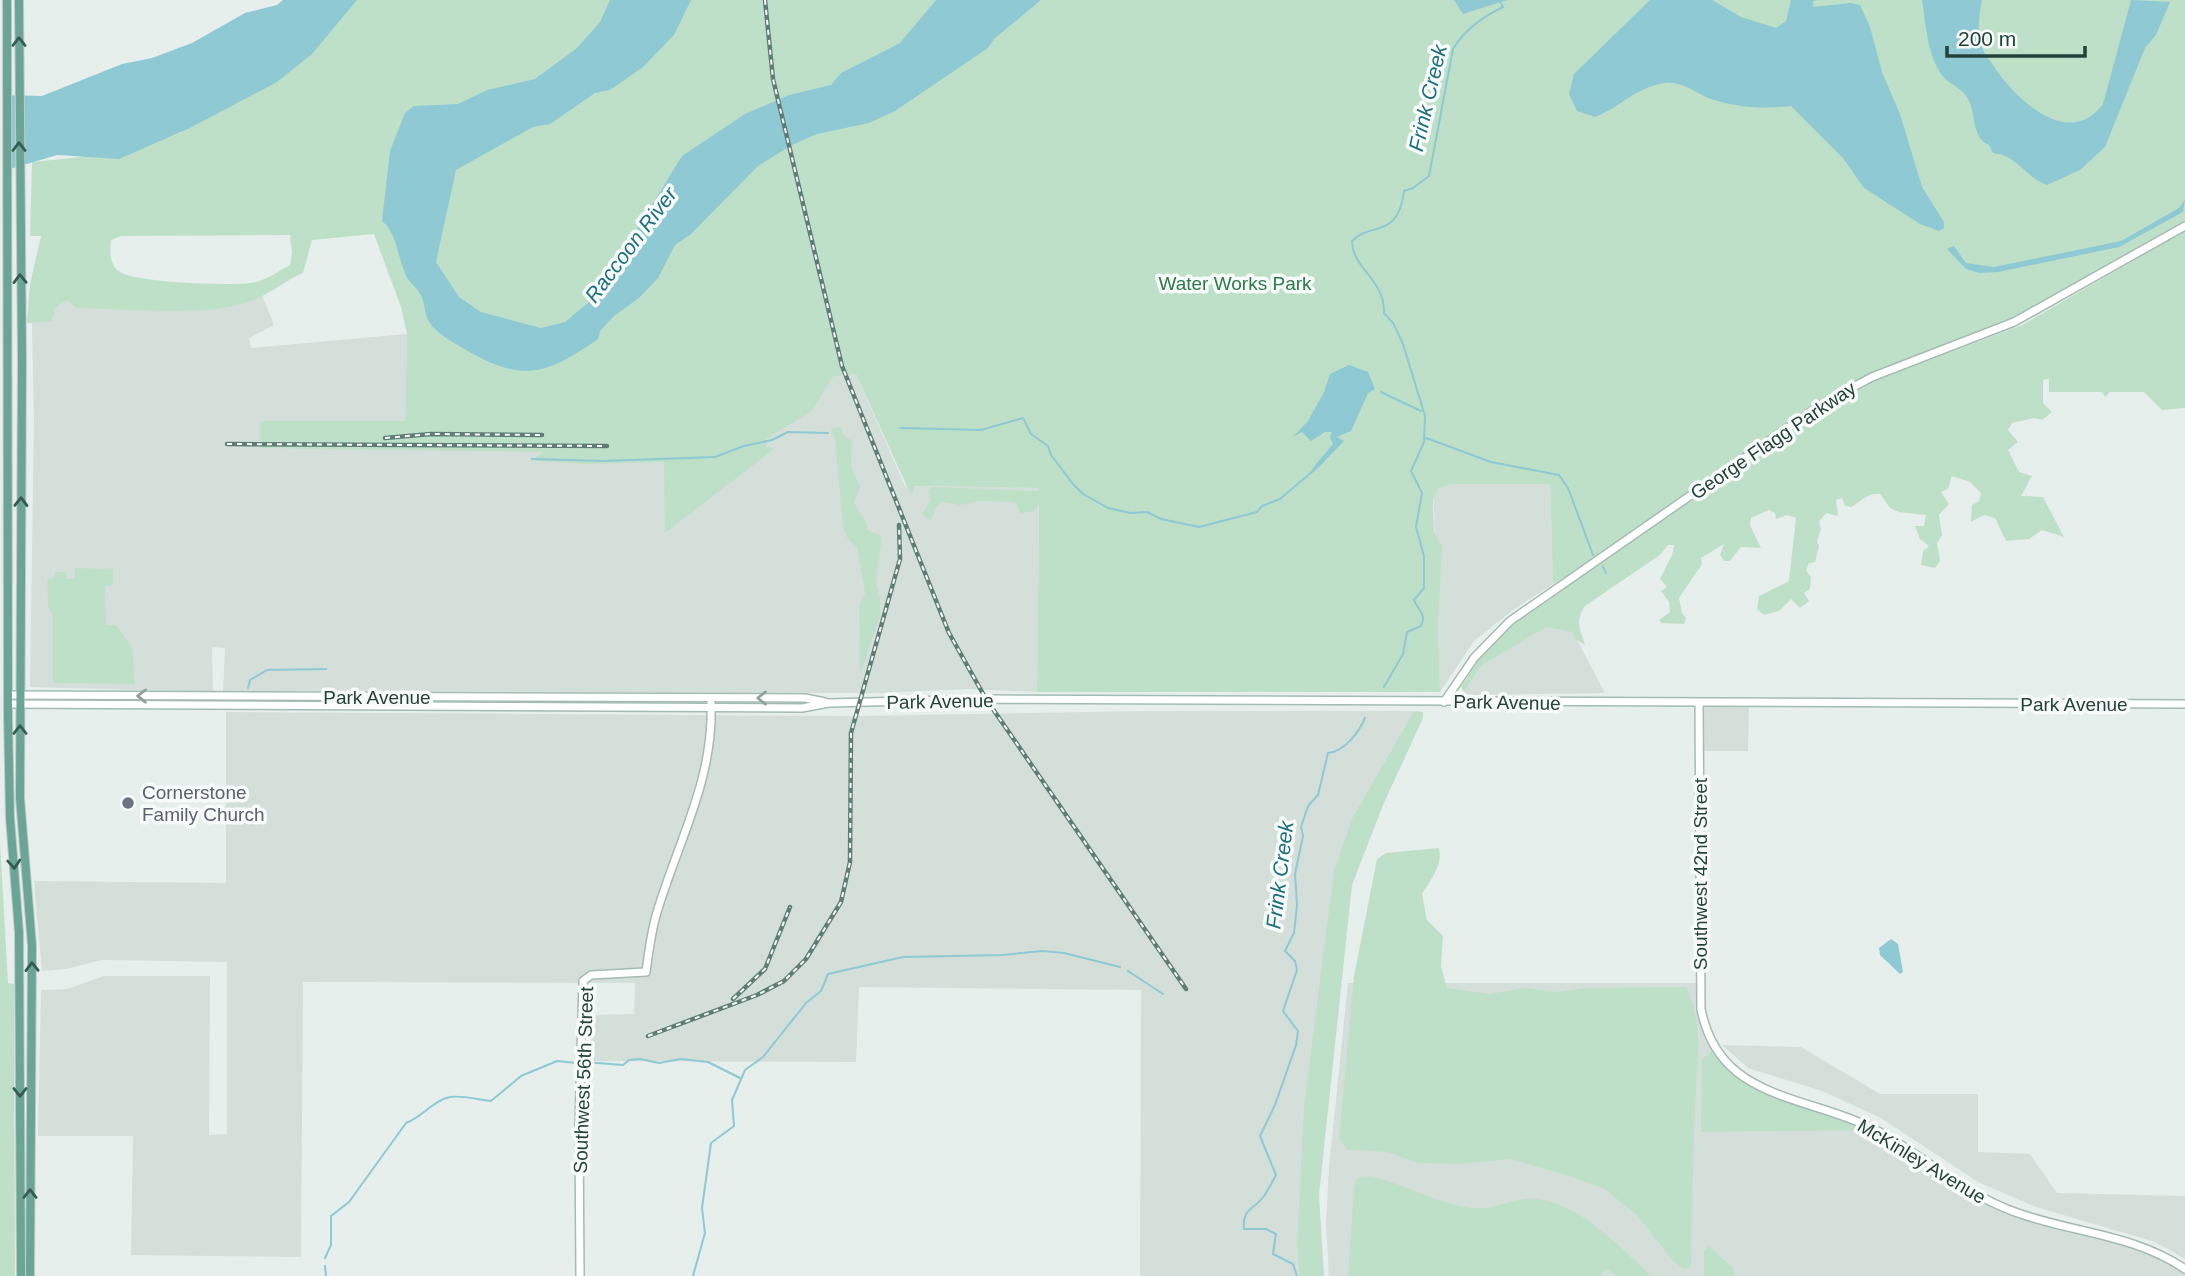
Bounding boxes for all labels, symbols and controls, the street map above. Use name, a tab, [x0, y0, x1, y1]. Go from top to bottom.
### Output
scale bar	[1947, 14, 2085, 58]
text: 200 m	[1958, 27, 2016, 50]
one-way arrow	[11, 36, 27, 47]
water label: Frink Creek	[1404, 41, 1451, 153]
one-way arrow	[11, 142, 27, 152]
water label: Raccoon River	[580, 182, 682, 307]
one-way arrow	[12, 273, 28, 283]
park label: Water Works Park	[1158, 273, 1312, 294]
street label: George Flagg Parkway	[1687, 377, 1860, 503]
one-way arrow	[13, 497, 28, 508]
street label: Park Avenue	[323, 687, 431, 708]
one-way arrow	[136, 688, 147, 704]
one-way arrow	[756, 690, 766, 706]
street label: Park Avenue	[886, 690, 994, 713]
street label: Park Avenue	[1453, 691, 1561, 714]
street label: Park Avenue	[2020, 694, 2128, 715]
one-way arrow	[12, 724, 28, 735]
street label: Southwest 42nd Street	[1690, 777, 1711, 970]
place label: Cornerstone Family Church	[142, 782, 264, 825]
marker: Cornerstone Family Church	[120, 795, 136, 811]
water label: Frink Creek	[1261, 818, 1298, 930]
one-way arrow	[6, 859, 21, 870]
one-way arrow	[24, 961, 40, 972]
street label: Southwest 56th Street	[570, 986, 597, 1174]
one-way arrow	[12, 1087, 28, 1097]
street label: McKinley Avenue	[1854, 1115, 1989, 1208]
one-way arrow	[22, 1189, 38, 1199]

